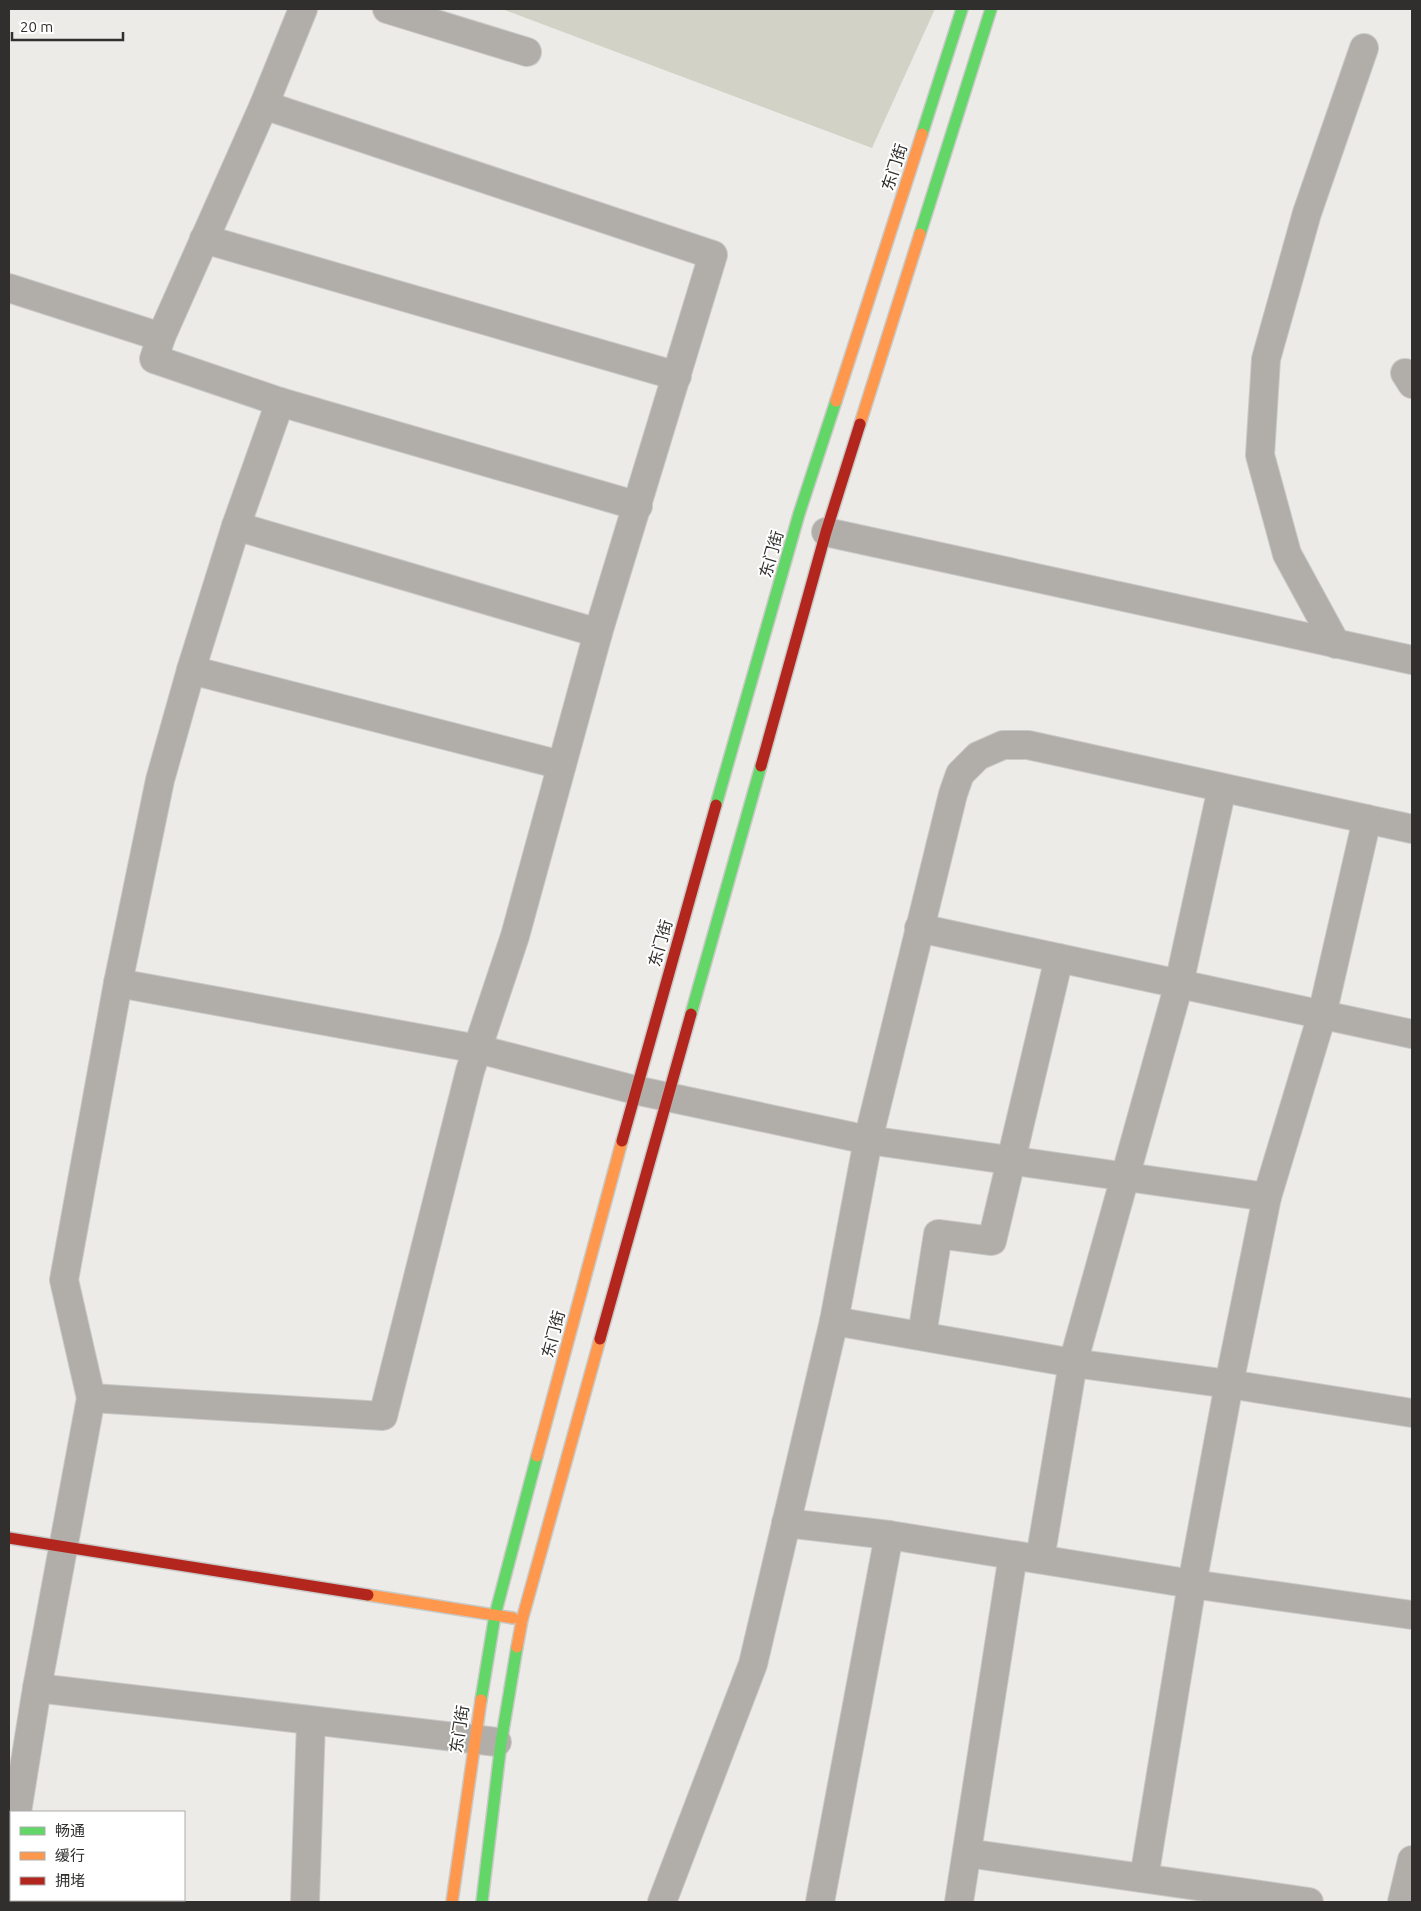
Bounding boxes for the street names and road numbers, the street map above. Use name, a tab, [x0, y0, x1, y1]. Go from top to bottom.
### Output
street label: 东门街	[878, 141, 910, 193]
street label: 东门街	[756, 528, 786, 580]
street label: 东门街	[645, 917, 675, 969]
street label: 东门街	[538, 1308, 568, 1360]
street label: 东门街	[446, 1704, 472, 1754]

